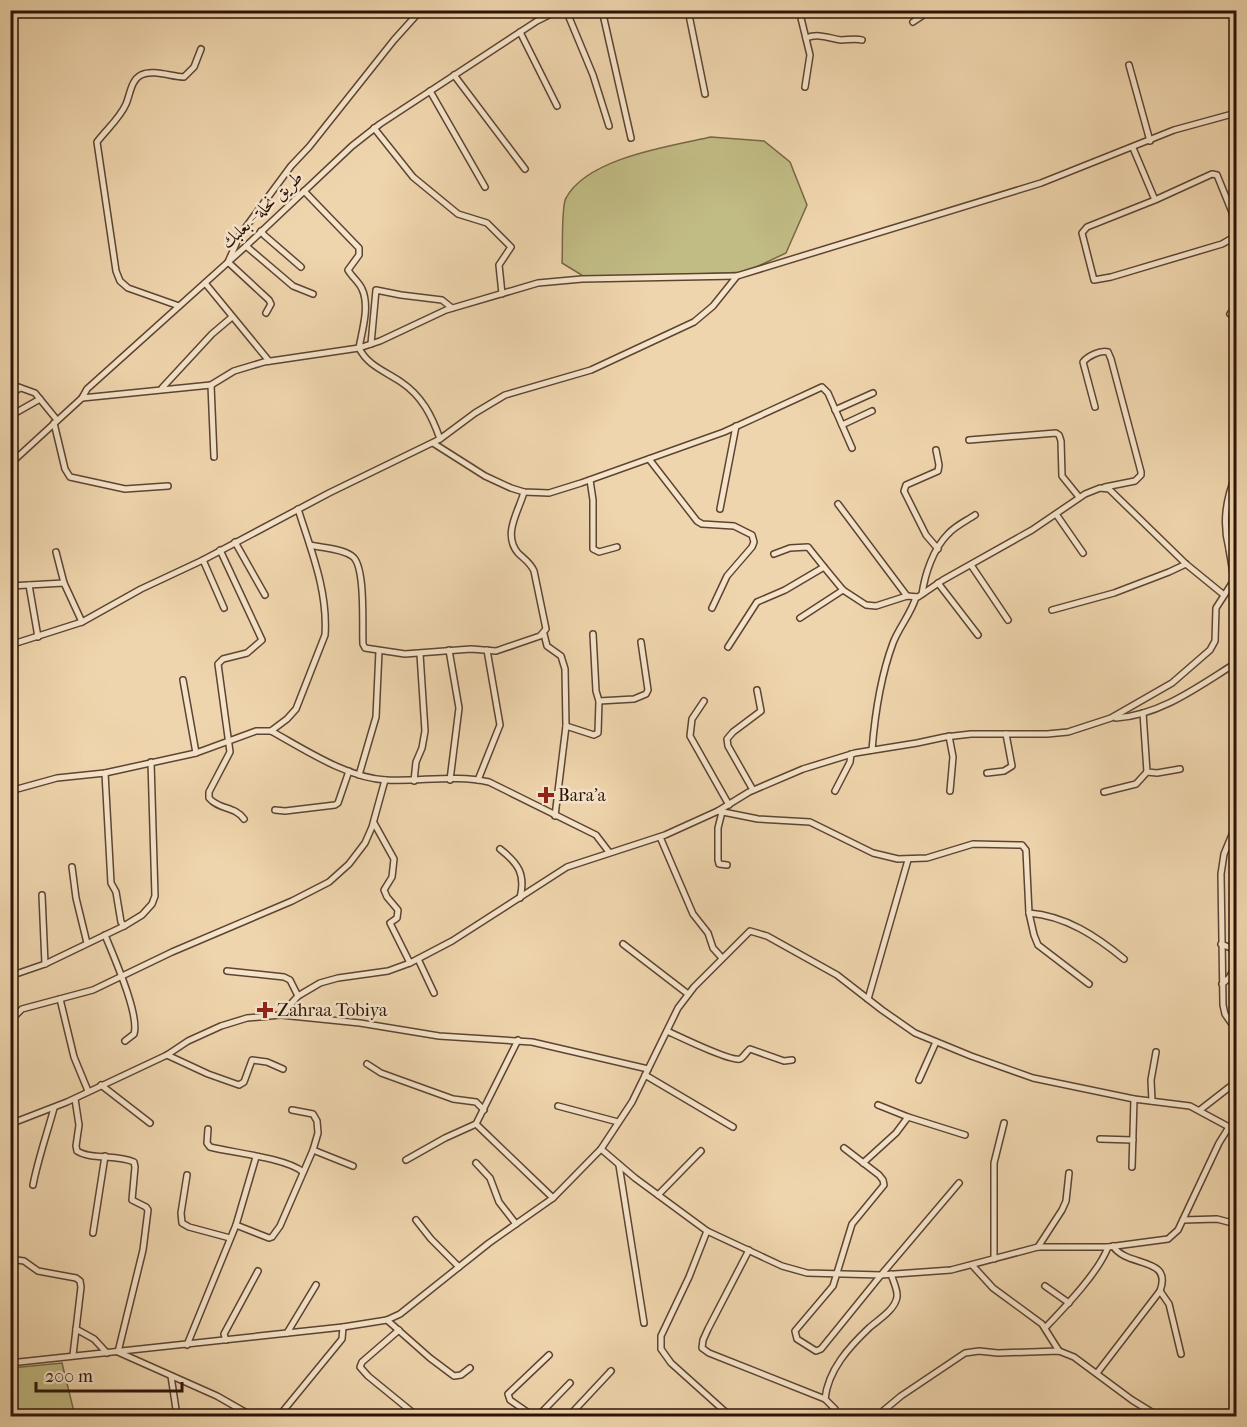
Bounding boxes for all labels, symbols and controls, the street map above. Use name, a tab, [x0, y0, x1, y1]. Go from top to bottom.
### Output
street label: طريق نحلة - بعلبك	[217, 167, 308, 254]
place label: Bara'a	[558, 785, 607, 806]
marker: Bara'a	[539, 788, 553, 802]
place label: Zahraa Tobiya	[277, 1000, 388, 1021]
marker: Zahraa Tobiya	[258, 1003, 272, 1017]
scale bar	[36, 1355, 182, 1393]
text: 200 m	[45, 1366, 93, 1387]

